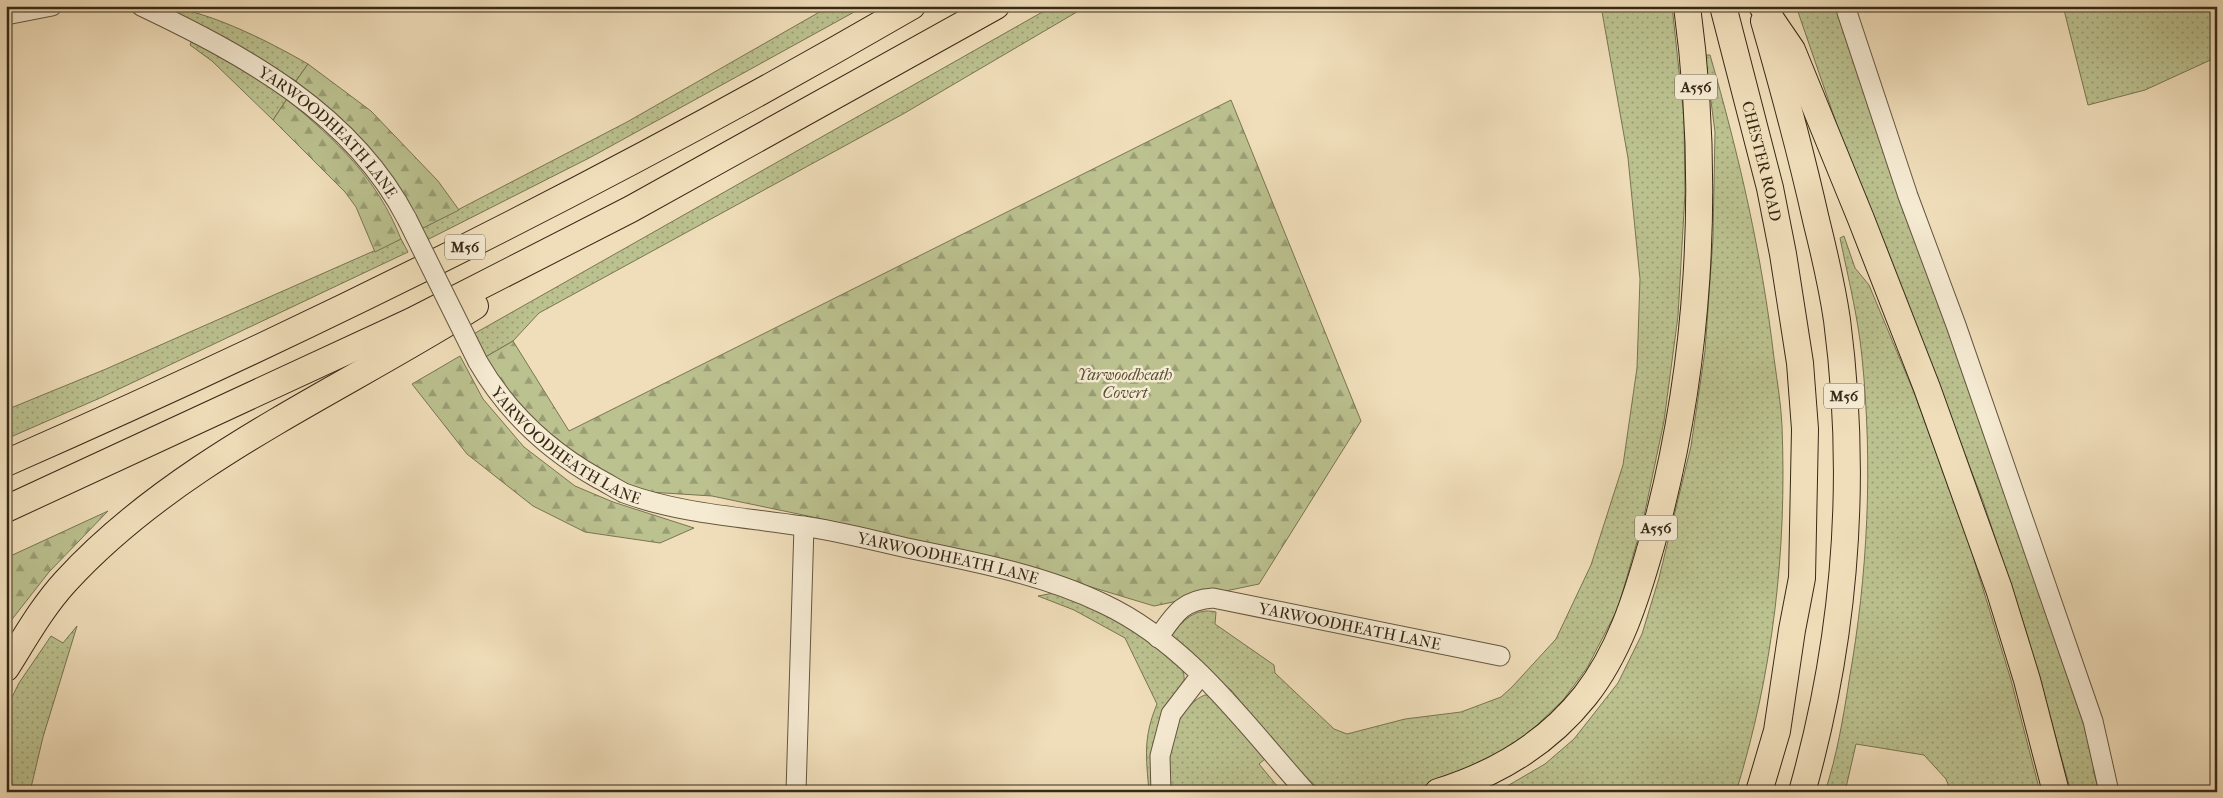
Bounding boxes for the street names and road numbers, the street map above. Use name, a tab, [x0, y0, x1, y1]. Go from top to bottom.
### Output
street label: YARWOODHEATH LANE	[254, 61, 402, 201]
road number: A556	[1675, 74, 1717, 100]
street label: CHESTER ROAD	[1738, 99, 1786, 223]
road number: M56	[445, 234, 485, 260]
street label: YARWOODHEATH LANE	[487, 382, 644, 508]
road number: M56	[1824, 384, 1864, 408]
road number: A556	[1635, 516, 1677, 540]
street label: YARWOODHEATH LANE	[855, 527, 1041, 588]
street label: YARWOODHEATH LANE	[1256, 598, 1443, 653]

